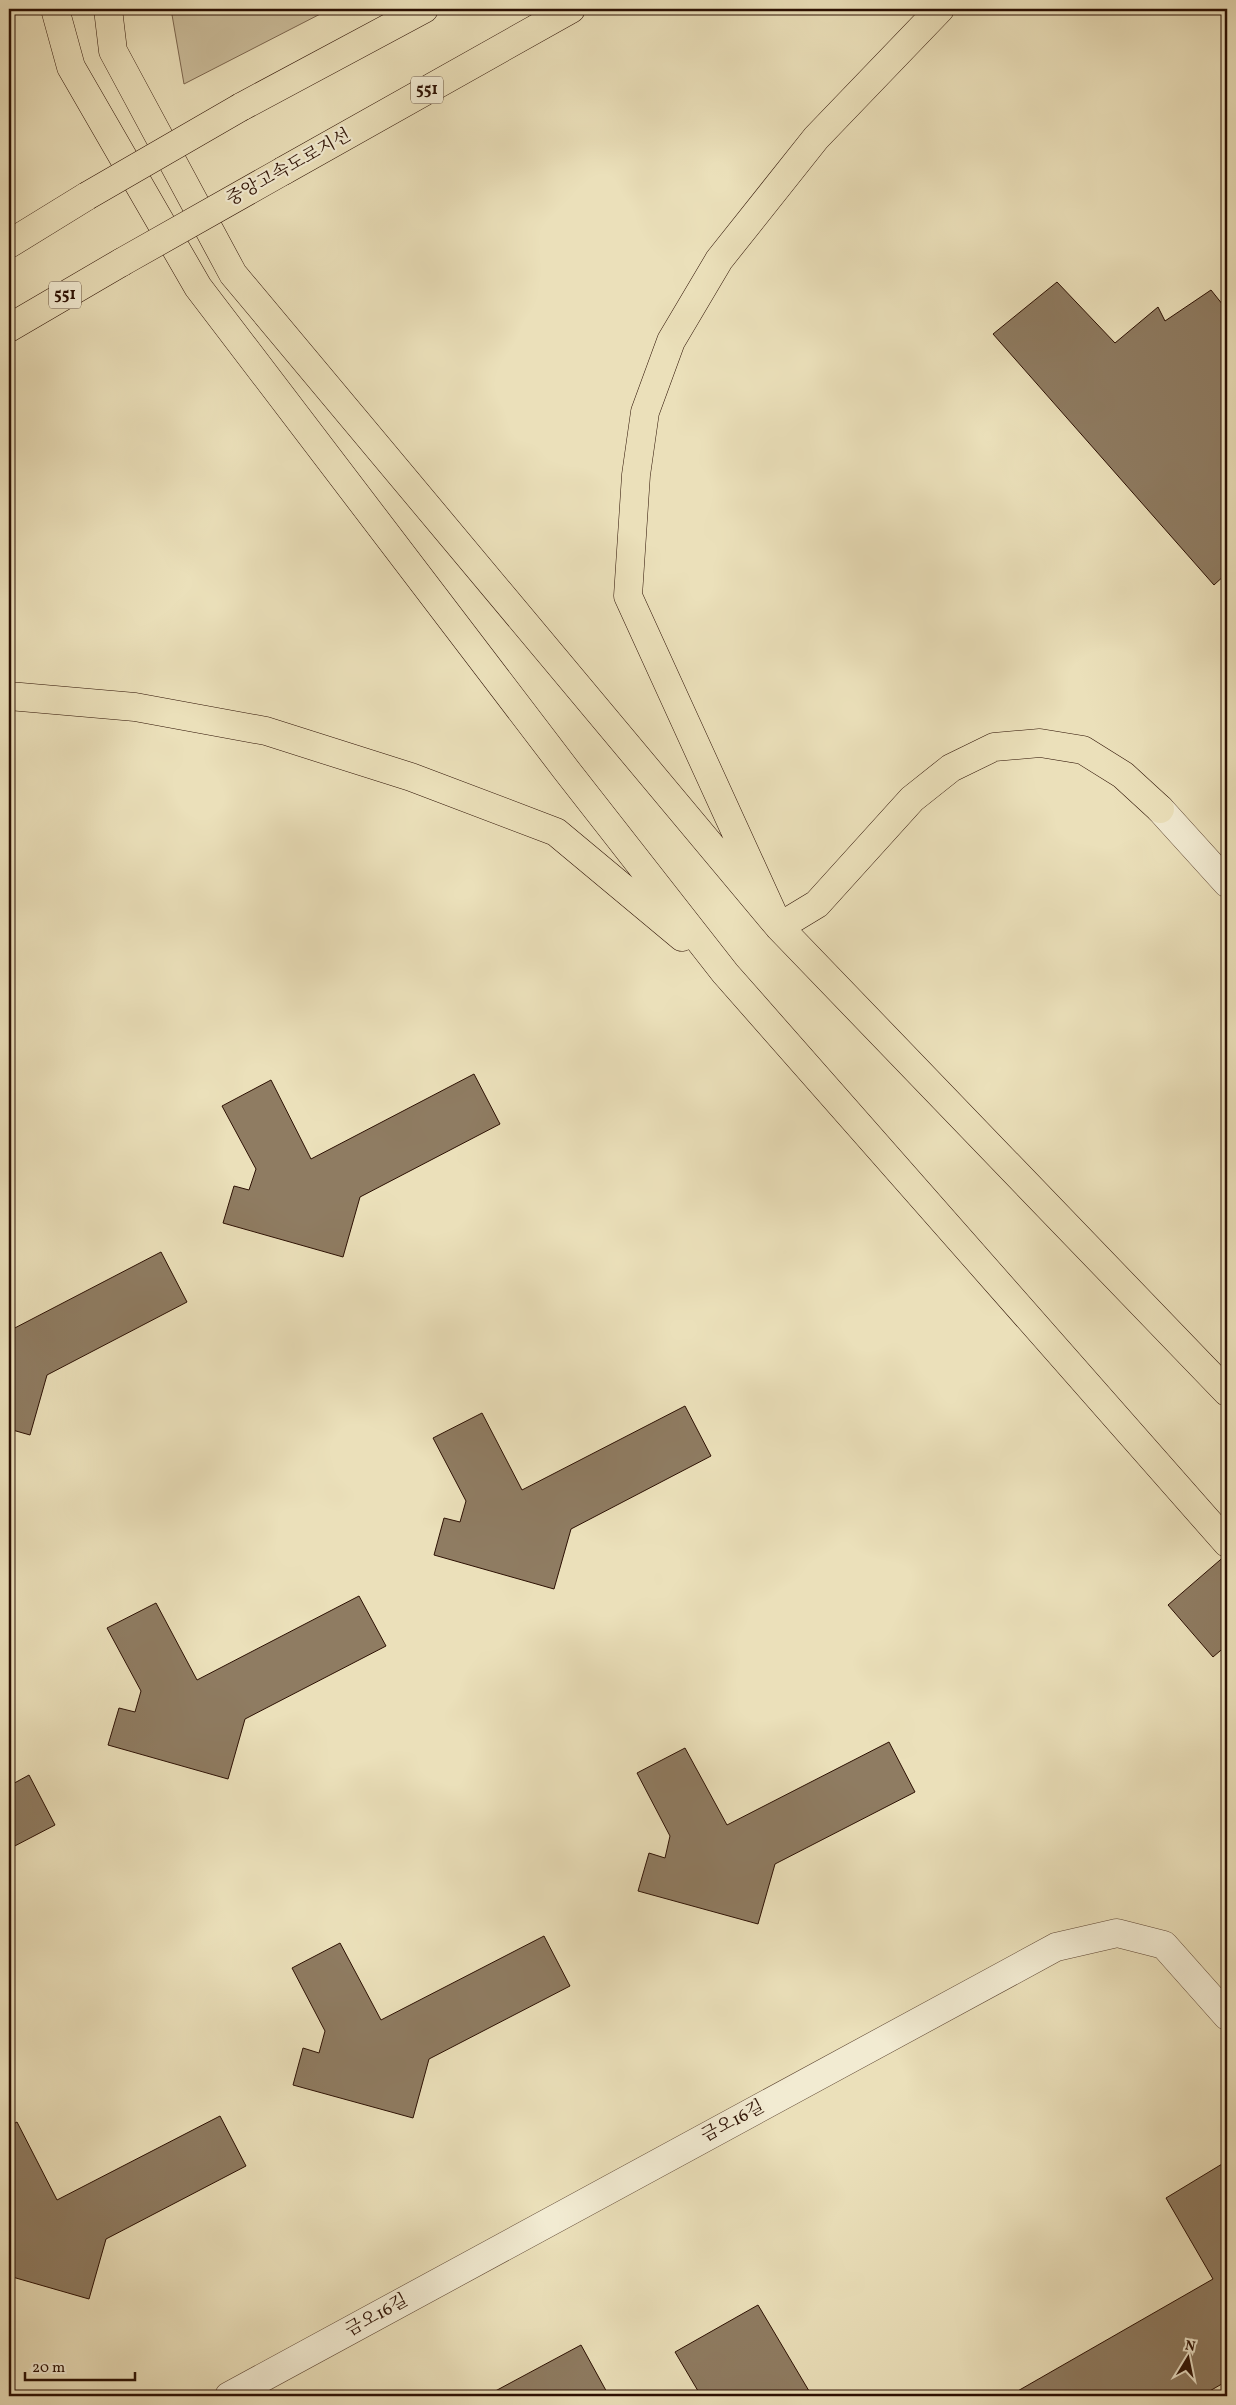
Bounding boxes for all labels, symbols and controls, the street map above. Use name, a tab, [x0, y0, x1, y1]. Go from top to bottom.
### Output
road number: 551	[411, 76, 443, 104]
street label: 중앙고속도로지선	[222, 123, 356, 213]
road number: 551	[49, 282, 81, 308]
street label: 금오16길	[697, 2095, 769, 2149]
street label: 금오16길	[341, 2289, 413, 2343]
north arrow	[1164, 2332, 1214, 2382]
text: N	[1183, 2336, 1197, 2357]
scale bar	[25, 2350, 135, 2382]
text: 20 m	[32, 2358, 65, 2379]

